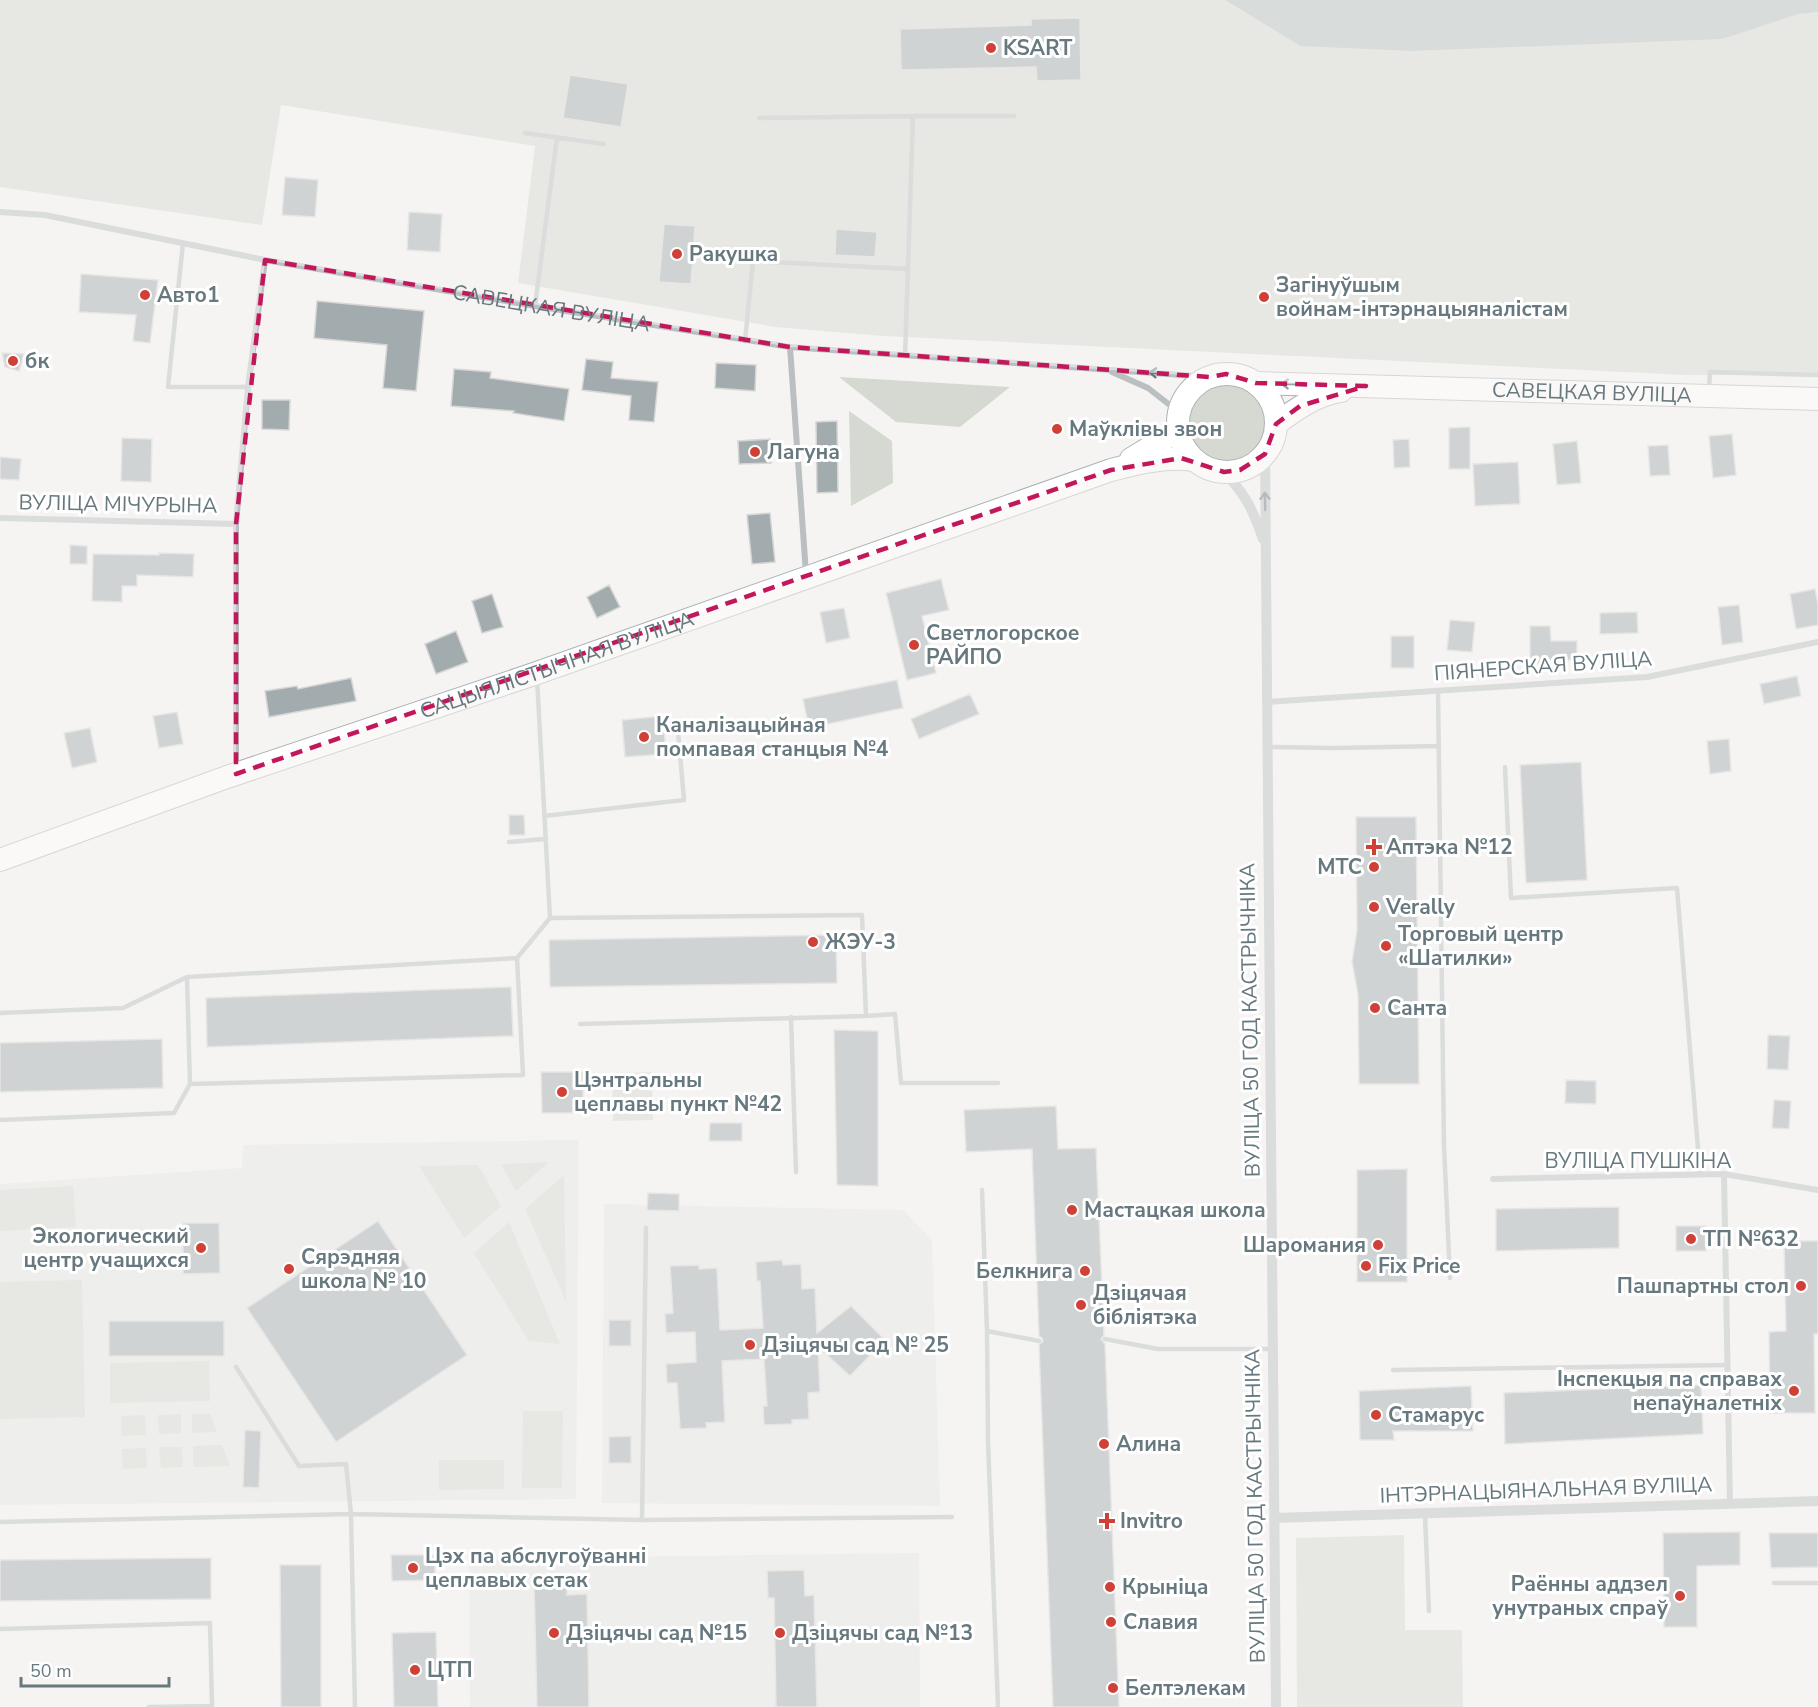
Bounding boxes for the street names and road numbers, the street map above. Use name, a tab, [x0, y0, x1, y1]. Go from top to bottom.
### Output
street label: САВЕЦКАЯ ВУЛІЦА	[450, 278, 652, 338]
street label: САВЕЦКАЯ ВУЛІЦА	[1491, 376, 1692, 409]
street label: ВУЛІЦА МІЧУРЫНА	[18, 488, 218, 520]
street label: САЦЫЯЛІСТЫЧНАЯ ВУЛІЦА	[416, 605, 698, 725]
street label: ПІЯНЕРСКАЯ ВУЛІЦА	[1433, 644, 1653, 688]
street label: ВУЛІЦА 50 ГОД КАСТРЫЧНІКА	[1233, 863, 1267, 1177]
street label: ВУЛІЦА ПУШКІНА	[1545, 1147, 1731, 1175]
street label: ВУЛІЦА 50 ГОД КАСТРЫЧНІКА	[1238, 1349, 1272, 1663]
street label: ІНТЭРНАЦЫЯНАЛЬНАЯ ВУЛІЦА	[1379, 1470, 1713, 1510]

